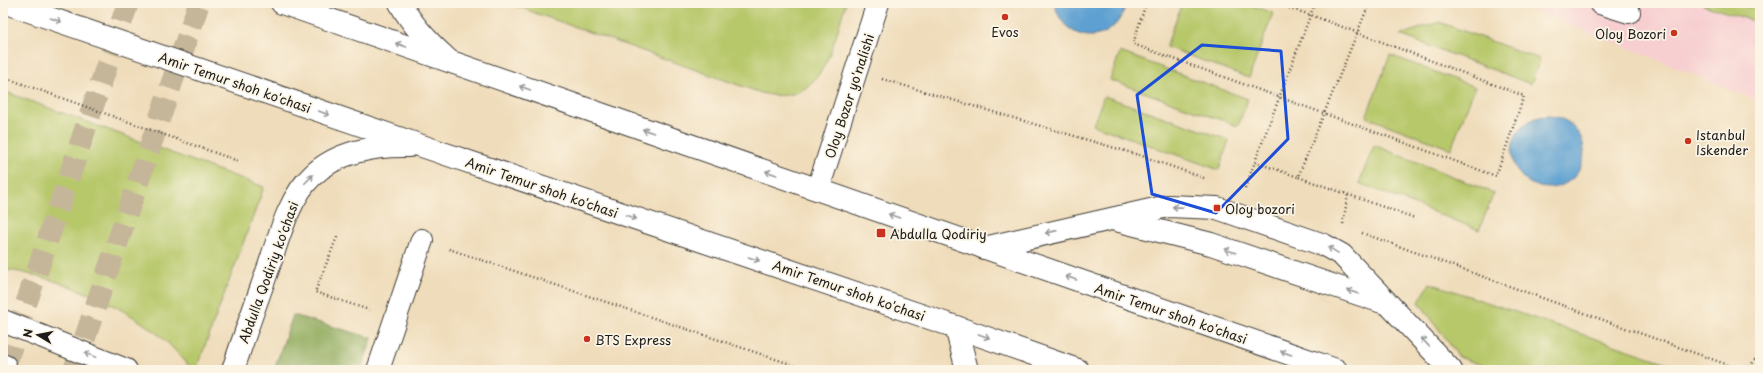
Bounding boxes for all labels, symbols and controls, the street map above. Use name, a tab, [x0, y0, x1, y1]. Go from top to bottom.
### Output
marker: Evos	[1000, 12, 1010, 22]
one-way arrow	[49, 17, 61, 25]
place label: Evos	[991, 22, 1019, 41]
place label: Oloy Bozori	[1595, 24, 1666, 43]
marker: Oloy Bozori	[1669, 28, 1679, 38]
street label: Oloy Bozor yo'nalishi	[820, 31, 878, 161]
one-way arrow	[396, 41, 408, 49]
street label: Amir Temur shoh ko'chasi	[156, 47, 314, 117]
one-way arrow	[520, 84, 532, 92]
one-way arrow	[318, 109, 330, 117]
place label: Istanbul Iskender	[1696, 125, 1748, 159]
one-way arrow	[643, 126, 655, 134]
marker: Istanbul Iskender	[1683, 136, 1693, 146]
street label: Amir Temur shoh ko'chasi	[463, 152, 621, 222]
one-way arrow	[766, 168, 778, 176]
one-way arrow	[304, 174, 314, 184]
street label: Abdulla Qodiriy ko'chasi	[233, 198, 303, 346]
place label: Oloy bozori	[1225, 199, 1295, 218]
one-way arrow	[1172, 203, 1185, 211]
marker: Oloy bozori	[1212, 203, 1222, 213]
one-way arrow	[888, 211, 900, 219]
one-way arrow	[625, 214, 638, 221]
place label: Abdulla Qodiriy	[890, 224, 987, 243]
marker: Abdulla Qodiriy	[875, 227, 887, 239]
one-way arrow	[1044, 229, 1057, 237]
one-way arrow	[1224, 246, 1236, 254]
one-way arrow	[1328, 246, 1339, 254]
one-way arrow	[748, 255, 760, 263]
street label: Amir Temur shoh ko'chasi	[770, 255, 928, 325]
one-way arrow	[1065, 273, 1077, 281]
street label: Amir Temur shoh ko'chasi	[1092, 278, 1250, 348]
one-way arrow	[1347, 288, 1360, 295]
north arrow	[18, 315, 58, 355]
text: N	[19, 327, 37, 339]
place label: BTS Express	[595, 330, 671, 349]
one-way arrow	[977, 333, 989, 341]
marker: BTS Express	[582, 334, 592, 344]
one-way arrow	[1420, 336, 1429, 347]
one-way arrow	[1280, 348, 1292, 356]
one-way arrow	[84, 351, 96, 359]

